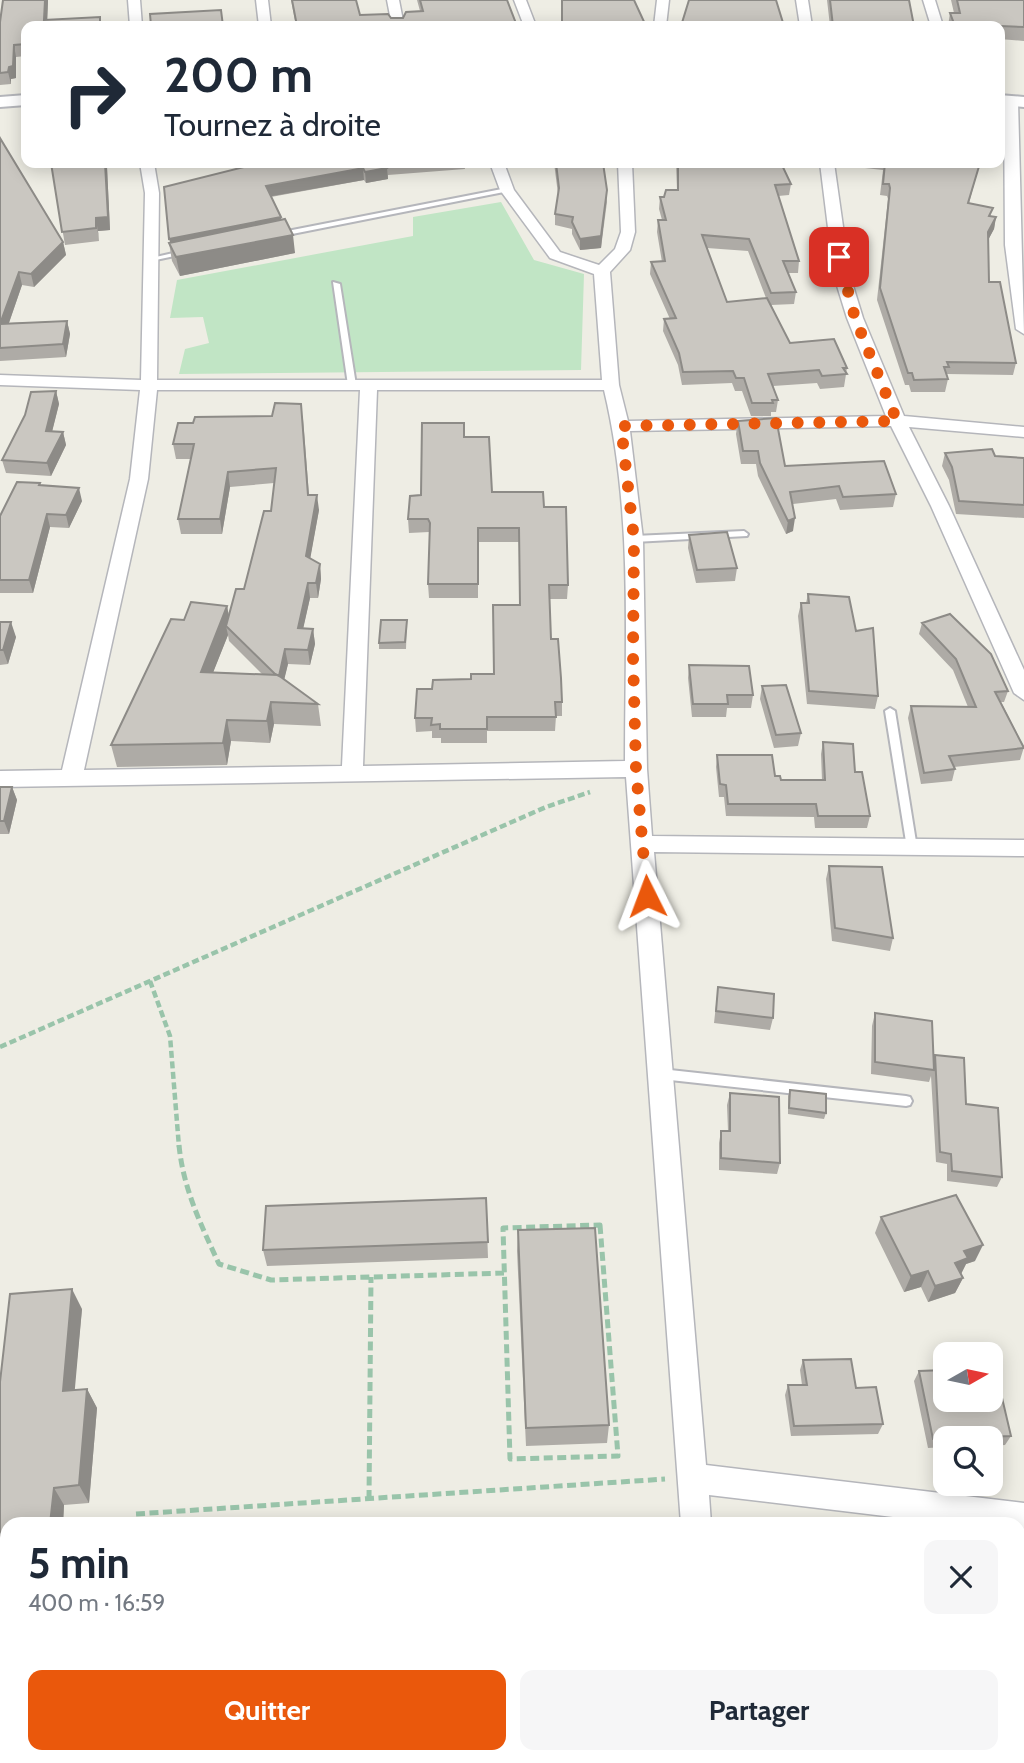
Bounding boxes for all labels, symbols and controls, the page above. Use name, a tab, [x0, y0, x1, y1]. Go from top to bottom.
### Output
text: 200 m	[164, 45, 313, 104]
icon: right	[49, 49, 140, 140]
text: Tournez à droite	[164, 105, 381, 144]
pin	[809, 227, 869, 287]
icon: arrive	[820, 238, 858, 276]
position arrow	[610, 859, 684, 933]
north arrow	[933, 1342, 1003, 1412]
map controls	[933, 1342, 1003, 1496]
button: search	[933, 1426, 1003, 1496]
text: 5 min	[28, 1537, 130, 1589]
button: close	[924, 1540, 998, 1614]
text: 400 m · 16:59	[28, 1589, 165, 1617]
button: Quitter	[28, 1670, 506, 1750]
button: Partager	[520, 1670, 998, 1750]

